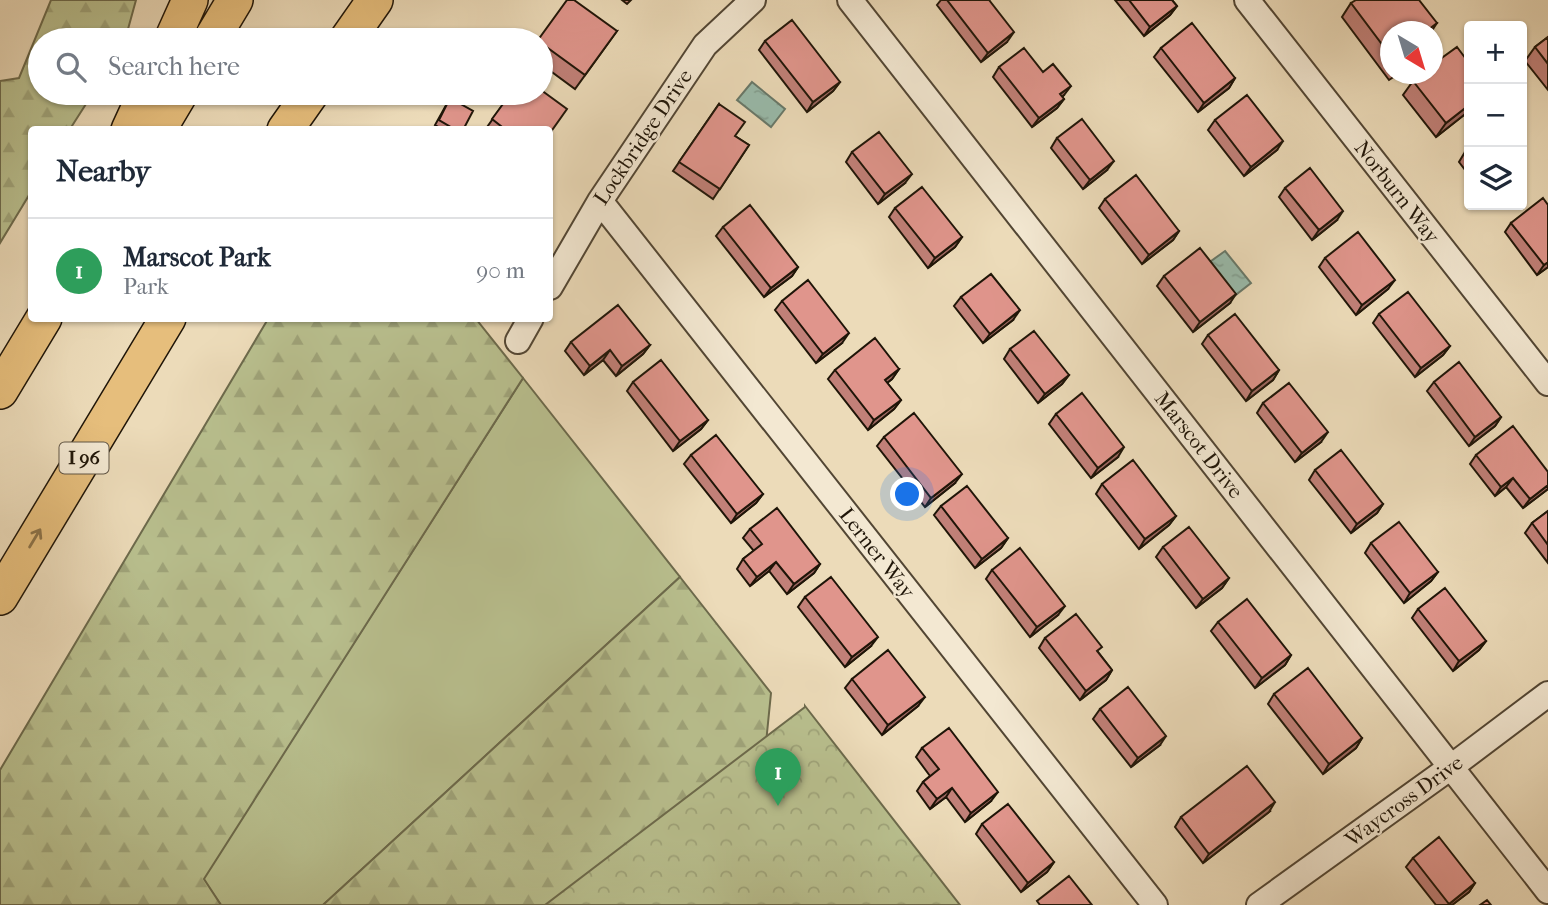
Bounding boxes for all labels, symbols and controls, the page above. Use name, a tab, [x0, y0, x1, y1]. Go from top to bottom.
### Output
north arrow	[1380, 21, 1443, 84]
map controls	[1464, 21, 1527, 210]
button: +	[1464, 21, 1527, 84]
search box	[28, 28, 553, 105]
icon: search	[52, 48, 90, 86]
text: Search here	[108, 51, 240, 82]
street label: Lockbridge Drive	[589, 65, 697, 209]
button: −	[1464, 84, 1527, 147]
street label: Norburn Way	[1350, 136, 1445, 249]
button: layers	[1464, 147, 1527, 210]
text: Nearby	[56, 154, 151, 189]
text: Marscot Park	[123, 242, 271, 273]
text: 1	[75, 257, 83, 284]
text: 90 m	[476, 257, 525, 284]
text: Park	[123, 273, 169, 300]
street label: Marscot Drive	[1150, 387, 1248, 503]
road number: I 96	[60, 442, 108, 474]
your location	[890, 477, 924, 511]
street label: Lerner Way	[834, 503, 920, 603]
one-way arrow	[29, 529, 43, 549]
pin: 1	[755, 748, 801, 806]
street label: Waycross Drive	[1340, 750, 1467, 852]

